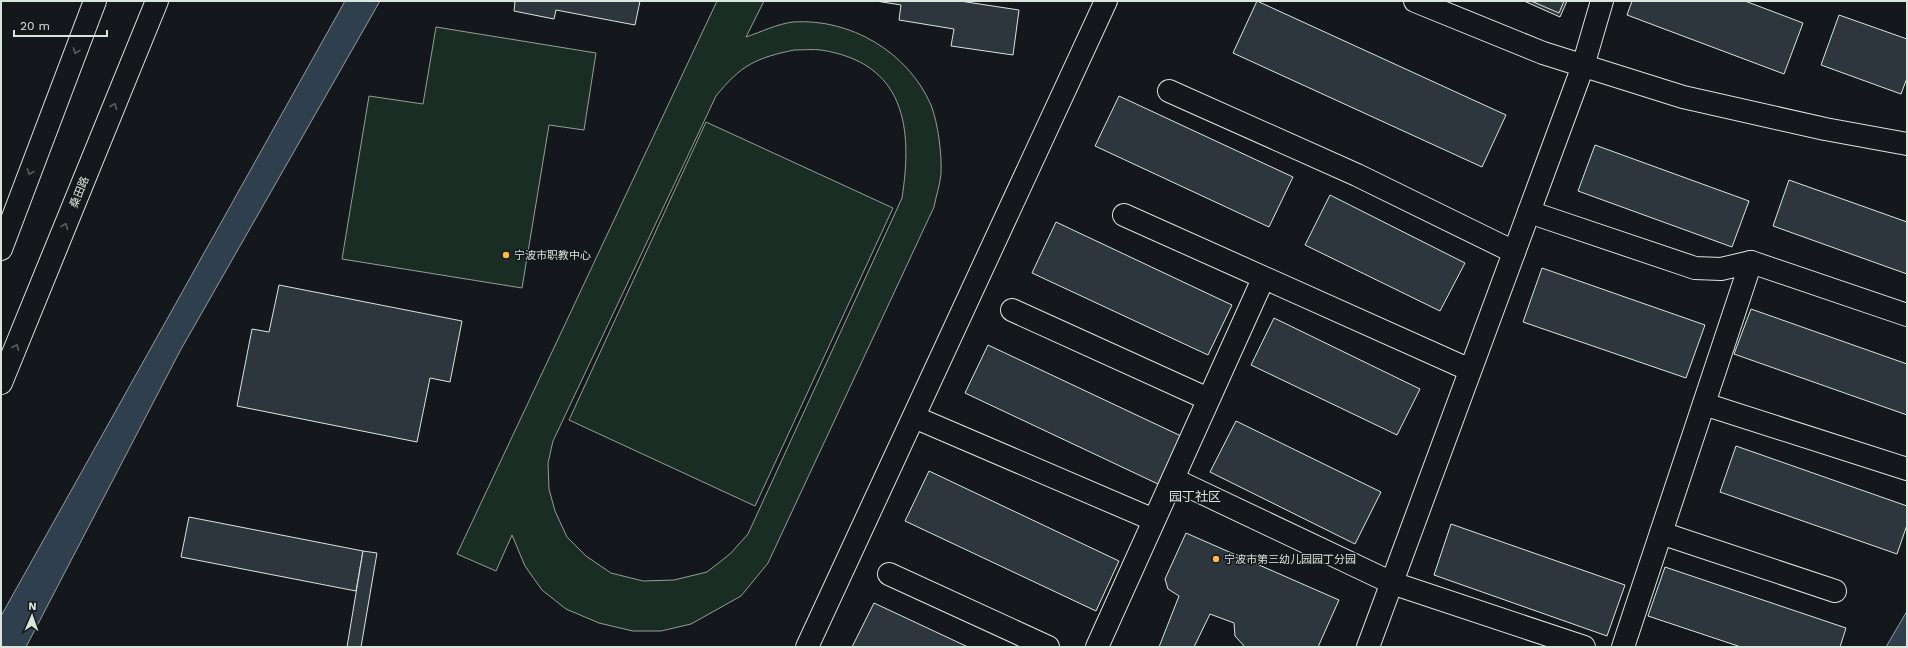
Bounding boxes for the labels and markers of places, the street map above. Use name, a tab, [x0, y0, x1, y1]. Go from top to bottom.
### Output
place label: 宁波市职教中心	[514, 249, 591, 262]
marker: 宁波市职教中心	[501, 250, 511, 260]
place label: 宁波市第三幼儿园园丁分园	[1224, 553, 1356, 566]
marker: 宁波市第三幼儿园园丁分园	[1211, 554, 1221, 564]

